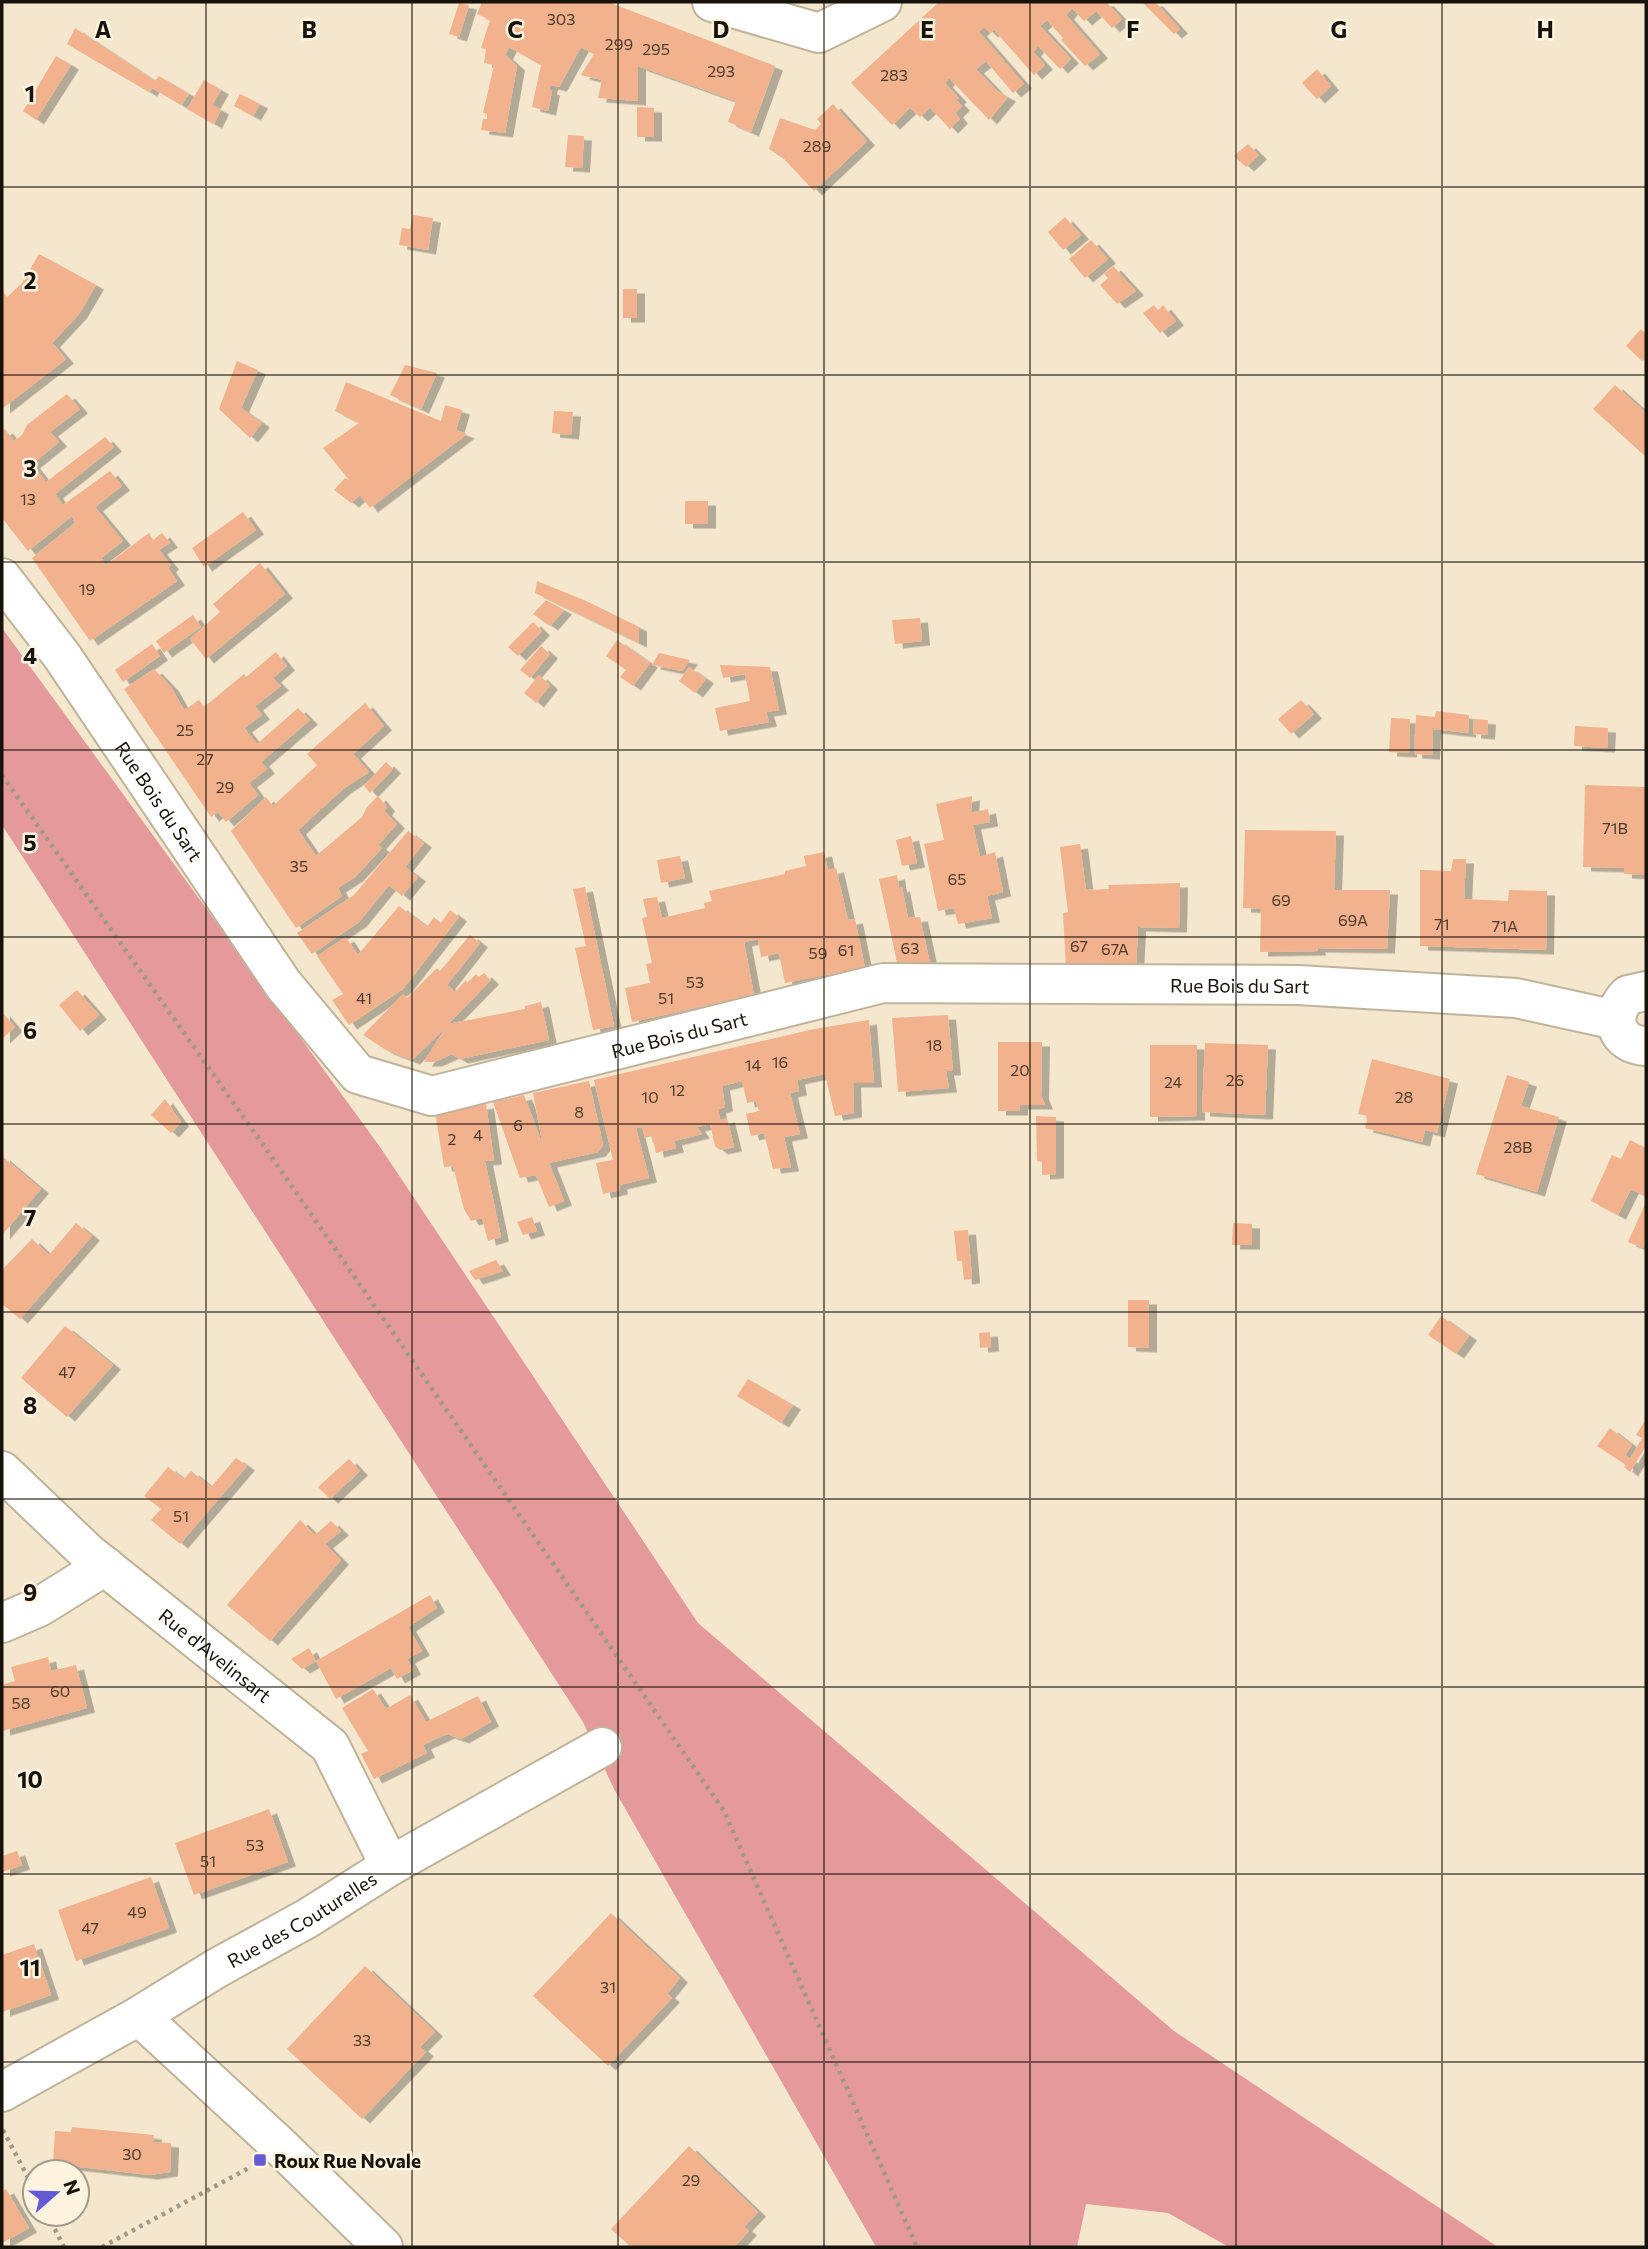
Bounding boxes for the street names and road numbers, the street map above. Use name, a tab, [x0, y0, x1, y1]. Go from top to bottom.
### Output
street label: Rue Bois du Sart	[111, 737, 208, 865]
street label: Rue Bois du Sart	[1170, 973, 1310, 997]
street label: Rue Bois du Sart	[609, 1006, 750, 1062]
street label: Rue d'Avelinsart	[155, 1603, 277, 1707]
street label: Rue des Couturelles	[223, 1866, 381, 1972]

